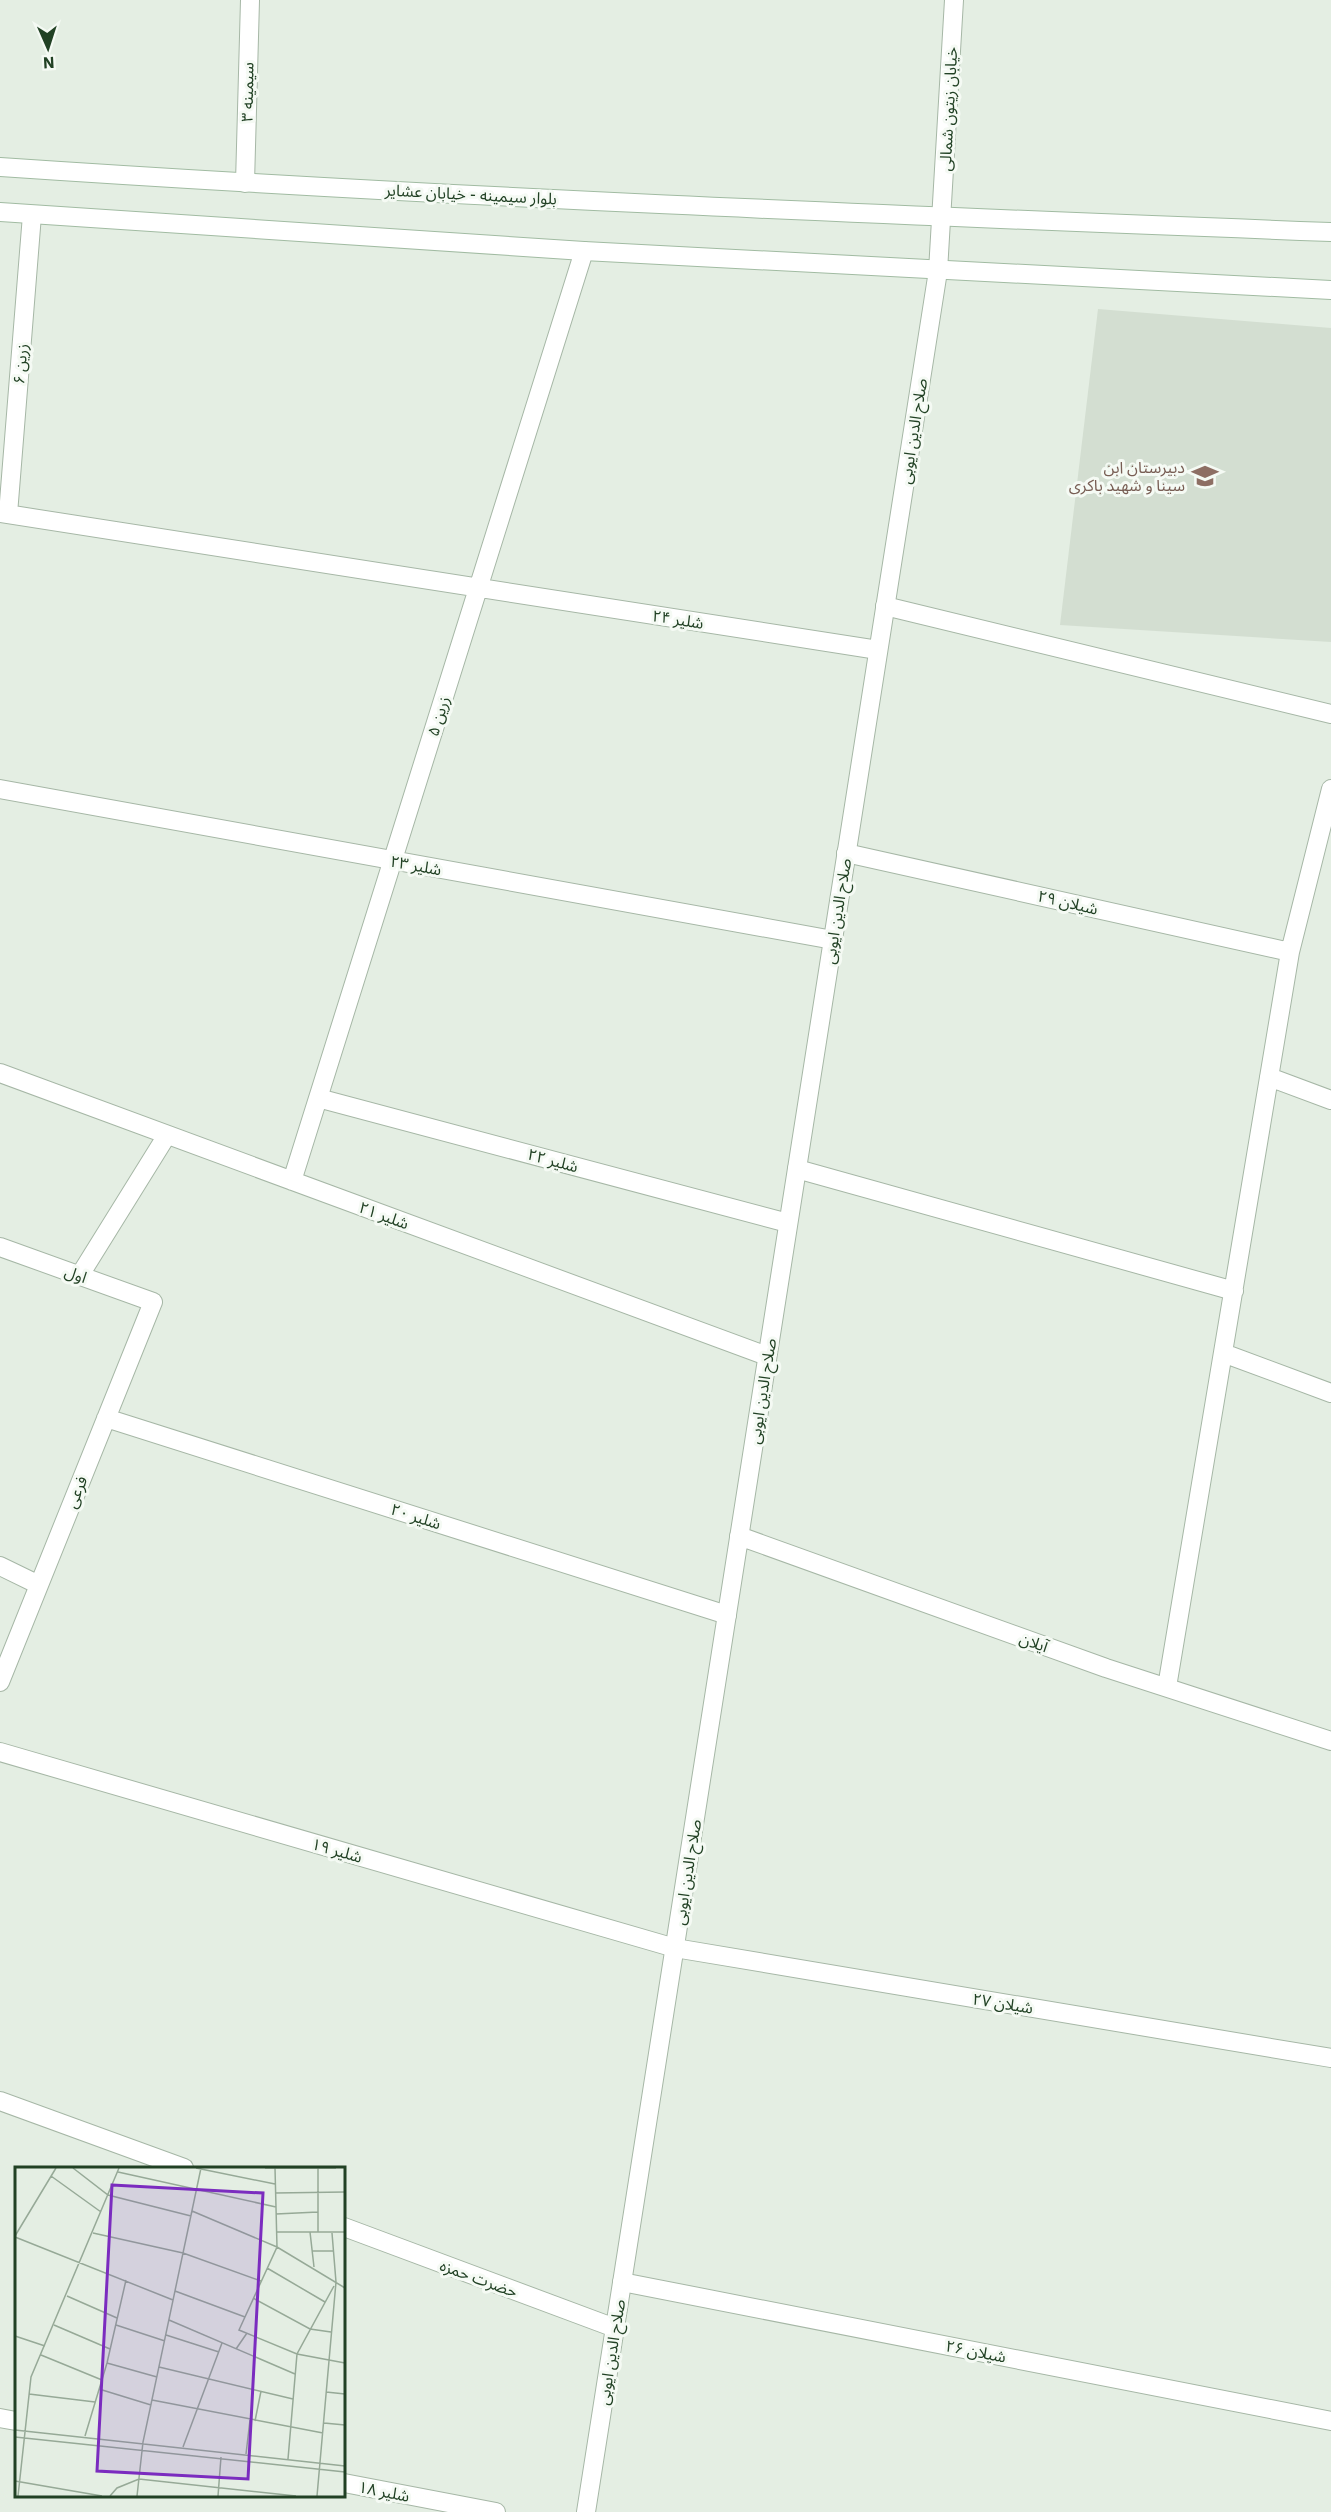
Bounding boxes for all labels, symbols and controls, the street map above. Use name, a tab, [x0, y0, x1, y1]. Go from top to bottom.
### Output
north arrow	[18, 18, 78, 78]
street label: خیابان زیتون شمالی	[935, 46, 961, 172]
text: N	[42, 53, 55, 73]
street label: سیمینه ۳	[236, 62, 258, 122]
street label: بلوار سیمینه - خیابان عشایر	[383, 179, 558, 208]
street label: زرین ۶	[8, 343, 32, 385]
street label: صلاح الدین ایوبی	[895, 377, 934, 486]
place label: دبیرستان ابن سینا و شهید باکری	[1069, 457, 1185, 495]
school or university icon: دبیرستان ابن سینا و شهید باکری	[1190, 461, 1220, 491]
street label: شلیر ۲۴	[651, 605, 705, 633]
street label: زرین ۵	[422, 694, 454, 738]
street label: شلیر ۲۳	[389, 851, 443, 879]
street label: صلاح الدین ایوبی	[819, 857, 858, 966]
street label: شیلان ۲۹	[1036, 885, 1100, 919]
street label: شلیر ۲۲	[525, 1144, 581, 1176]
street label: شلیر ۲۱	[356, 1197, 412, 1233]
street label: اول	[62, 1261, 90, 1288]
street label: صلاح الدین ایوبی	[744, 1337, 783, 1446]
street label: فرعی	[61, 1473, 91, 1511]
street label: شلیر ۲۰	[388, 1498, 444, 1534]
street label: آیلان	[1017, 1628, 1052, 1657]
street label: صلاح الدین ایوبی	[669, 1818, 708, 1927]
street label: شلیر ۱۹	[309, 1833, 365, 1867]
street label: شیلان ۲۷	[971, 1988, 1035, 2018]
inset map	[15, 2167, 345, 2497]
street label: حضرت حمزه	[437, 2255, 521, 2301]
street label: صلاح الدین ایوبی	[593, 2298, 632, 2407]
street label: شیلان ۲۶	[944, 2335, 1008, 2367]
street label: شلیر ۱۸	[357, 2476, 411, 2506]

